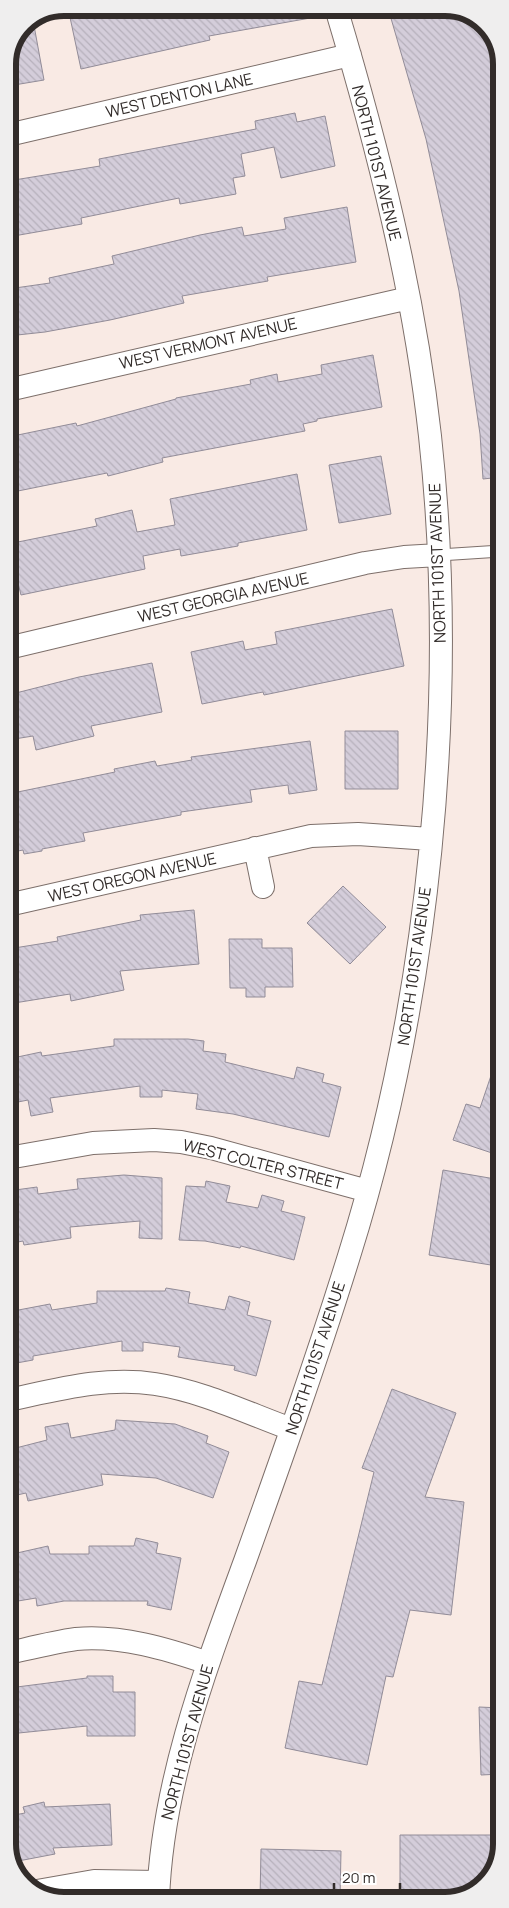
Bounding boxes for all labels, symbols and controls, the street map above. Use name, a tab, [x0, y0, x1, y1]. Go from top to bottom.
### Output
street label: WEST DENTON LANE	[103, 67, 255, 123]
street label: NORTH 101ST AVENUE	[347, 83, 407, 243]
street label: WEST VERMONT AVENUE	[117, 312, 299, 374]
street label: NORTH 101ST AVENUE	[423, 483, 451, 643]
street label: WEST GEORGIA AVENUE	[135, 567, 311, 627]
street label: WEST OREGON AVENUE	[46, 847, 218, 907]
street label: NORTH 101ST AVENUE	[392, 885, 436, 1047]
street label: WEST COLTER STREET	[180, 1133, 346, 1195]
street label: NORTH 101ST AVENUE	[280, 1279, 350, 1437]
street label: NORTH 101ST AVENUE	[156, 1662, 218, 1822]
scale bar	[334, 1860, 400, 1892]
text: 20 m	[342, 1867, 375, 1888]

